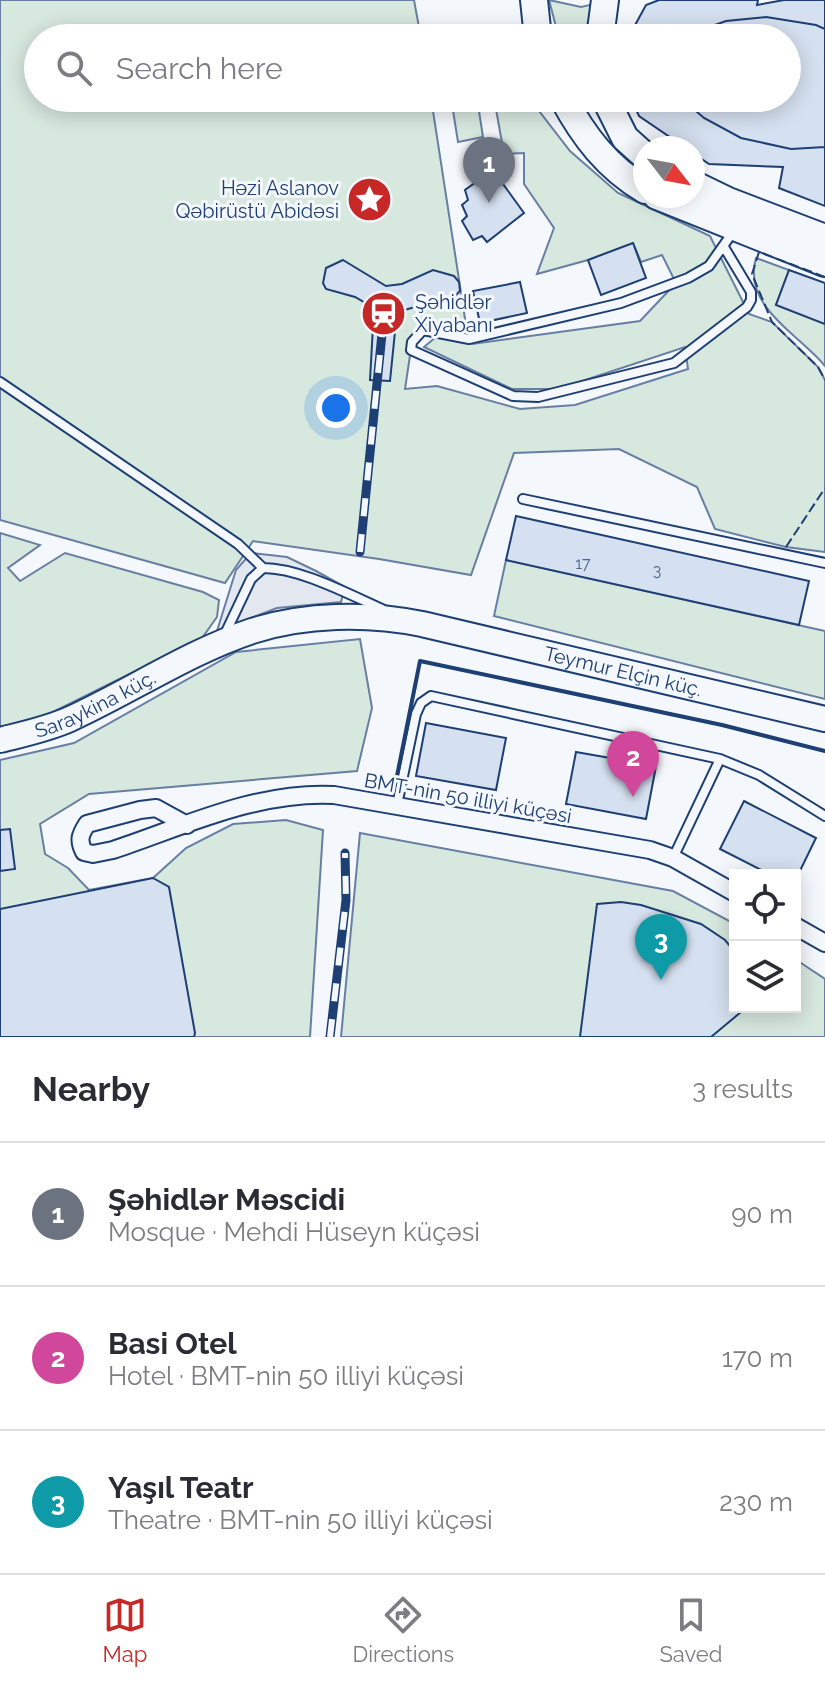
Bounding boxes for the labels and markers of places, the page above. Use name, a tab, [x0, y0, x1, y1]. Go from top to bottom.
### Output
pin: 1	[463, 137, 515, 203]
place label: Həzi Aslanov Qəbirüstü Abidəsi	[176, 176, 339, 223]
place icon: Həzi Aslanov Qəbirüstü Abidəsi	[346, 176, 394, 224]
station icon: Şəhidlər Xiyabanı	[360, 290, 408, 338]
place label: Şəhidlər Xiyabanı	[415, 290, 493, 337]
pin: 2	[607, 731, 659, 797]
pin: 3	[635, 914, 687, 980]

